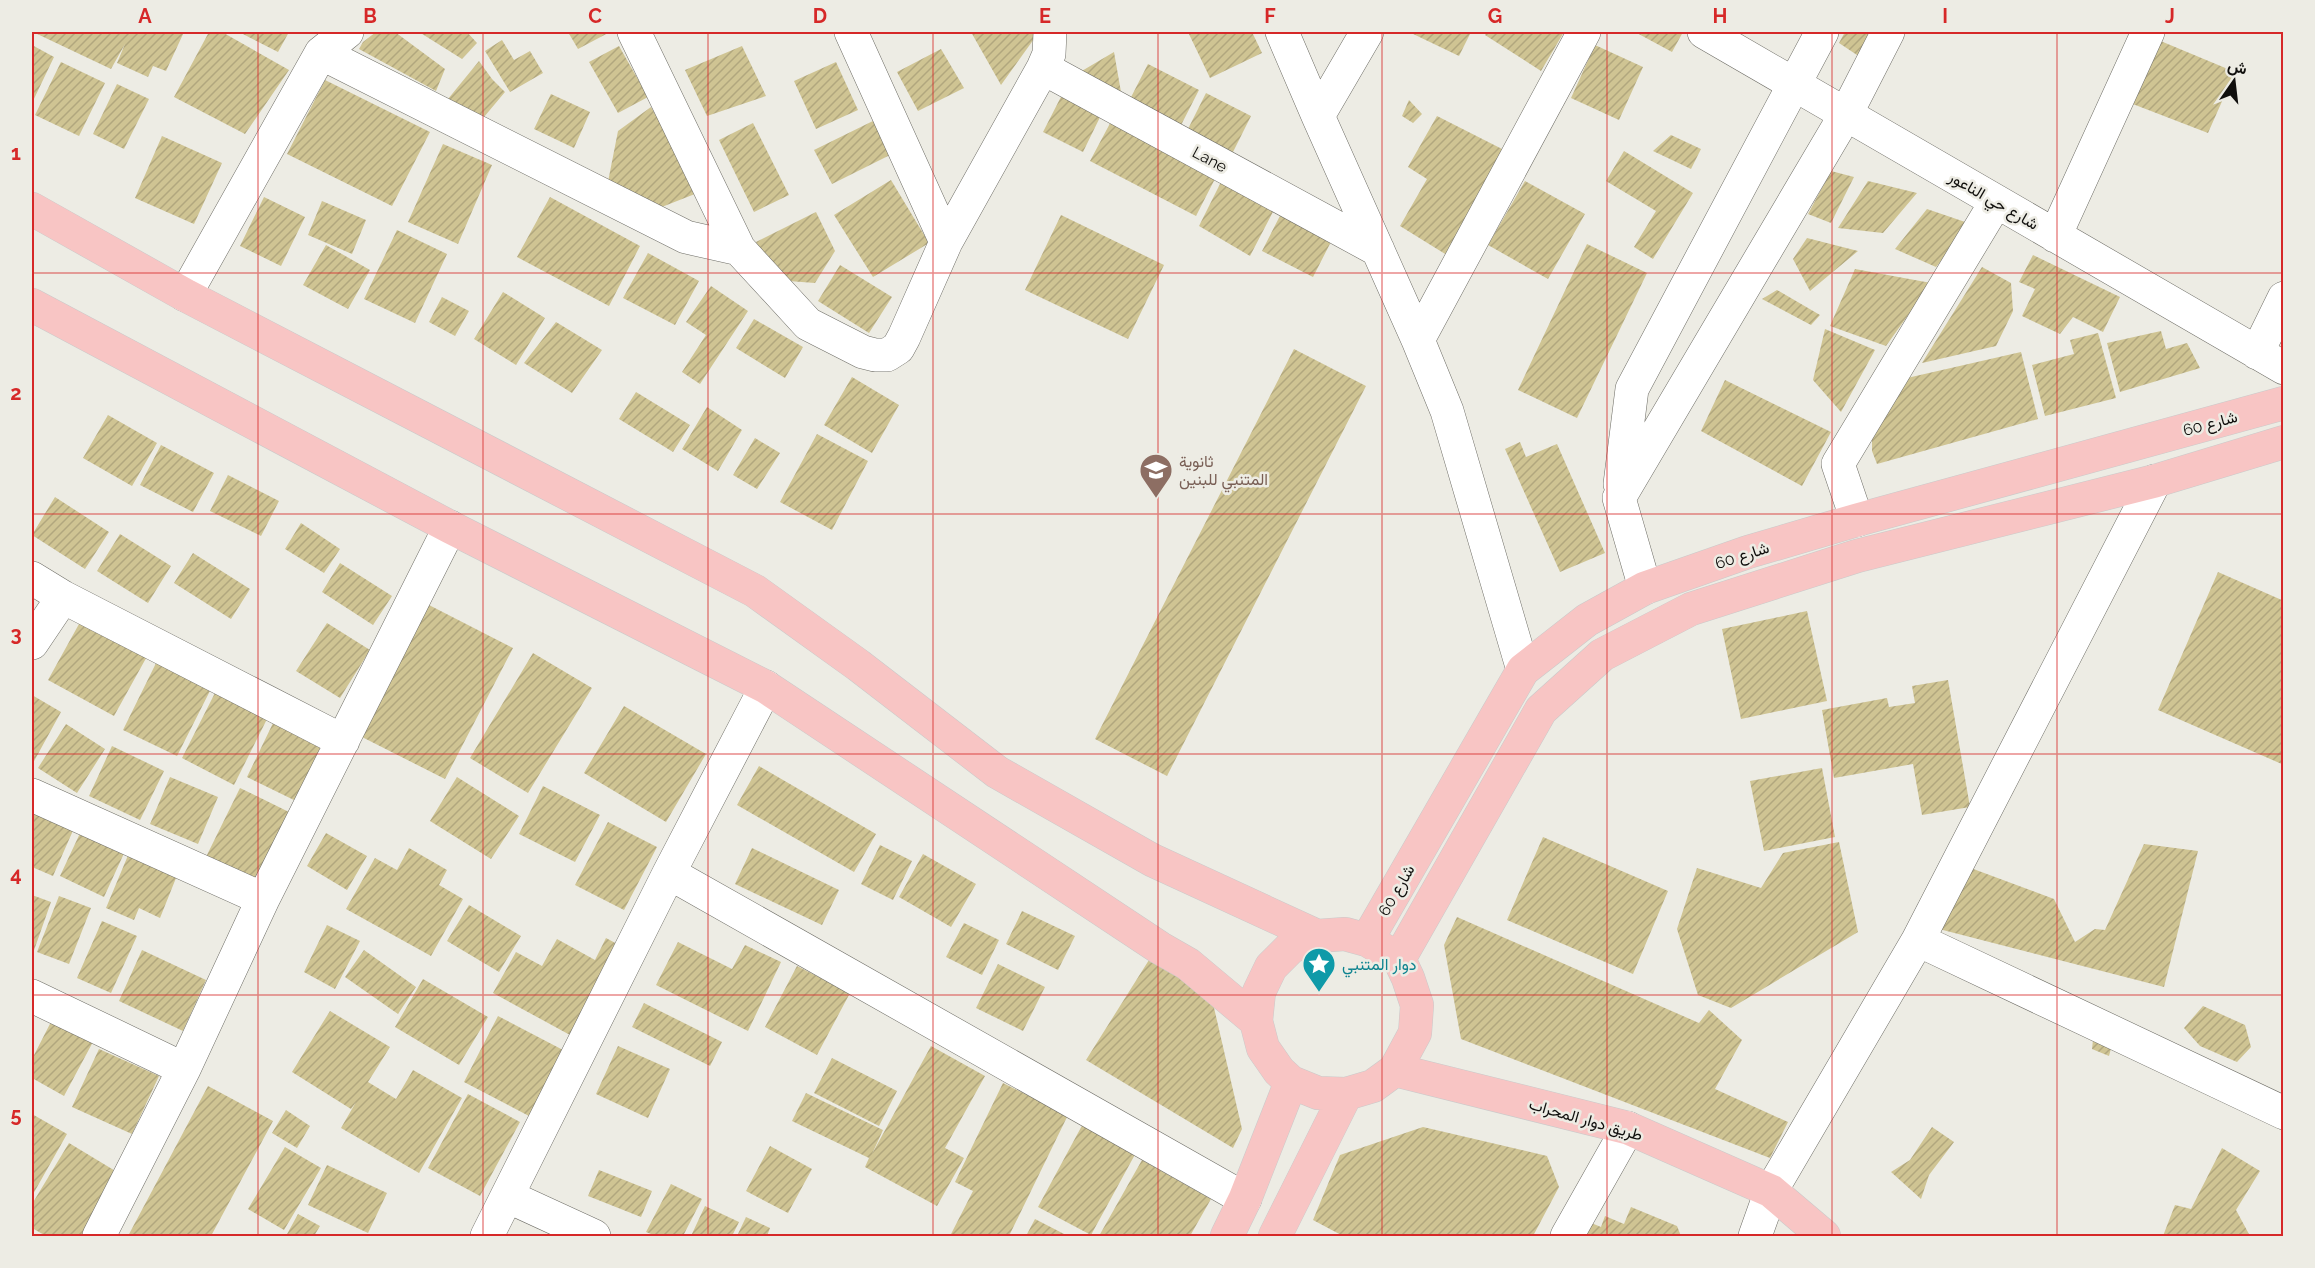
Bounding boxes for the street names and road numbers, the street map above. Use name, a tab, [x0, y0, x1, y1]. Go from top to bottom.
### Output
street label: Lane	[1189, 142, 1230, 176]
street label: شارع حي الناعور	[1943, 167, 2042, 237]
street label: شارع 60	[2181, 407, 2240, 442]
street label: شارع 60	[1713, 538, 1772, 575]
street label: شارع 60	[1374, 861, 1420, 920]
street label: طريق دوار المحراب	[1527, 1094, 1645, 1146]

